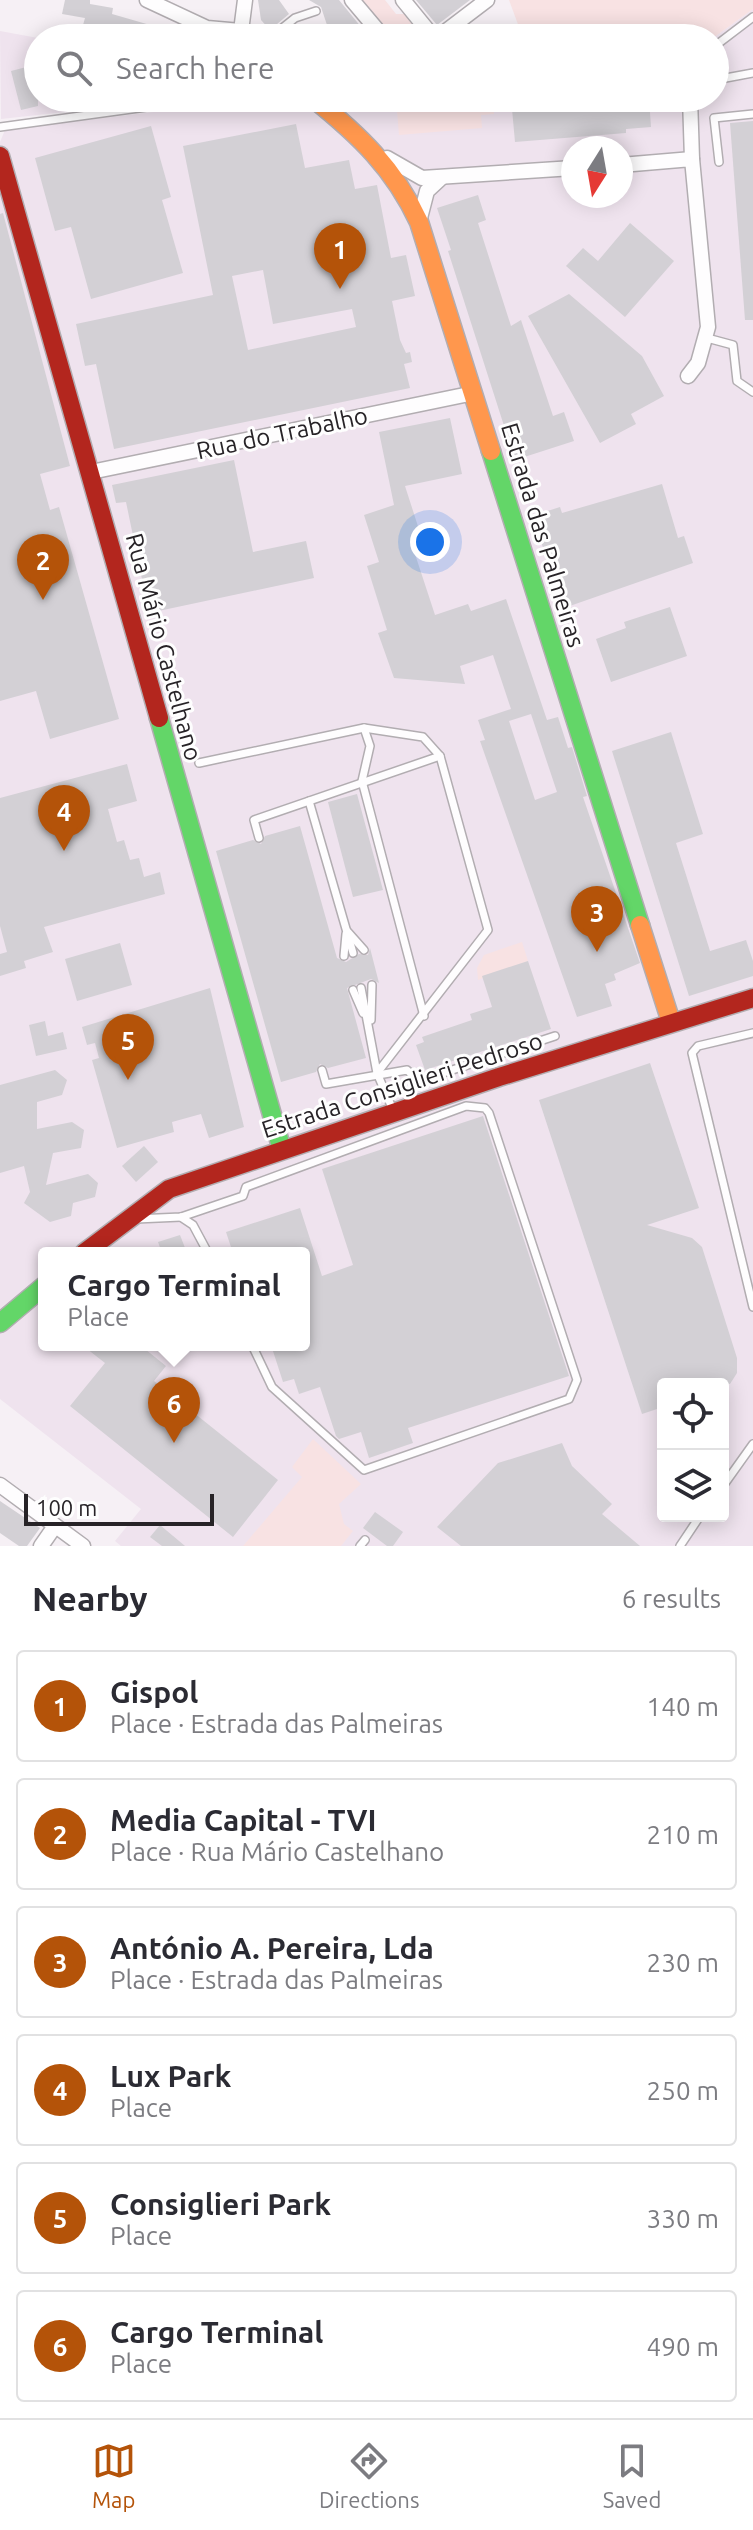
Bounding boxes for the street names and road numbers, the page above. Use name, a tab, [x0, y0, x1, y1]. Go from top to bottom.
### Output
street label: Rua do Trabalho	[194, 402, 370, 464]
street label: Estrada das Palmeiras	[496, 420, 590, 650]
street label: Rua Mário Castelhano	[121, 530, 207, 764]
street label: Estrada Consiglieri Pedroso	[258, 1027, 546, 1143]

